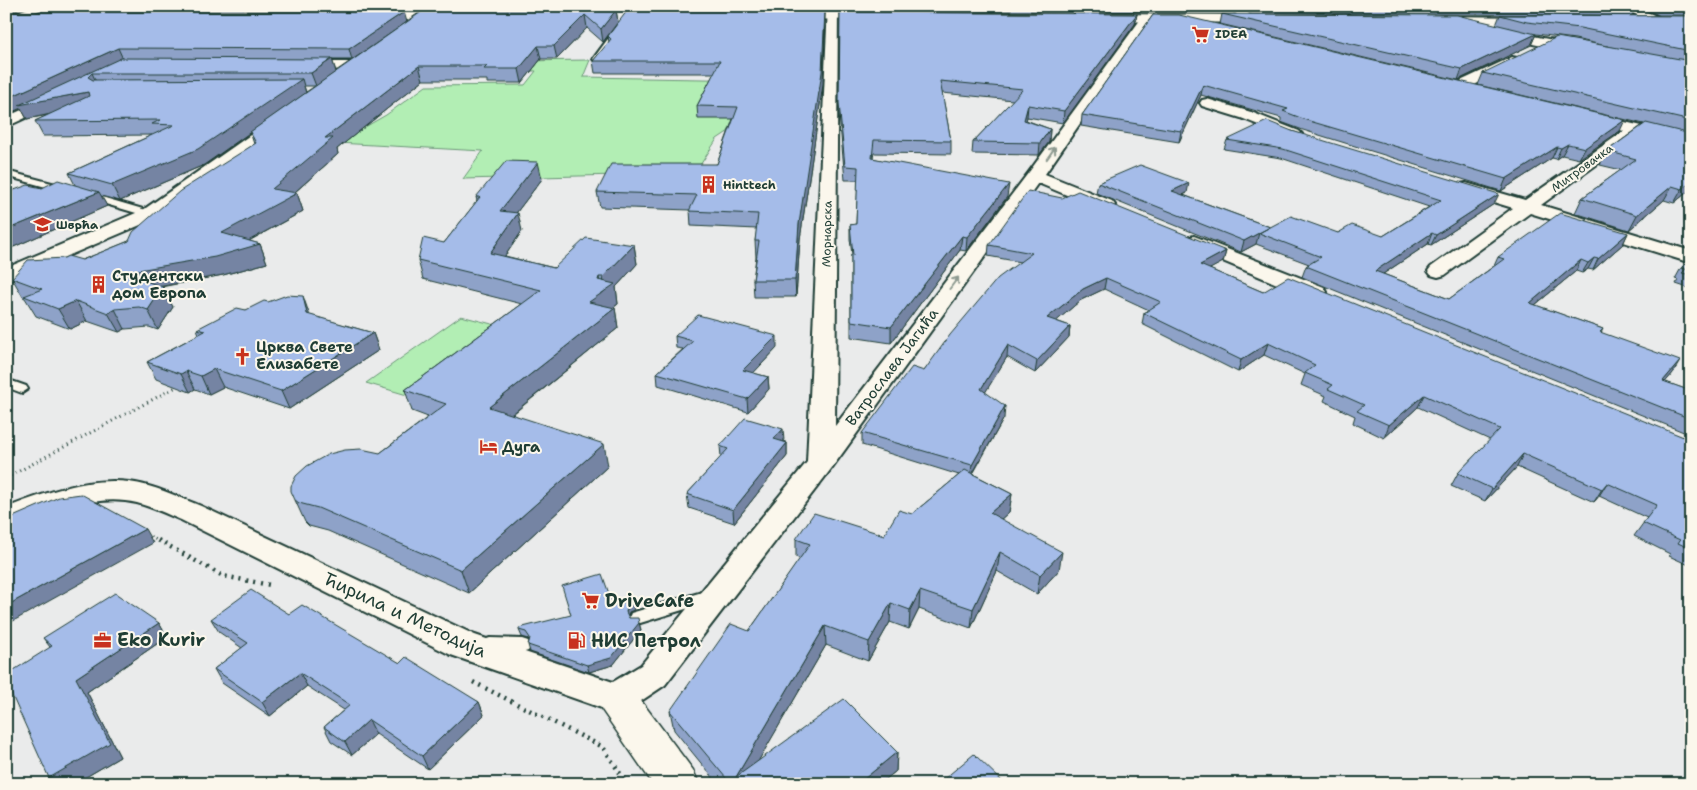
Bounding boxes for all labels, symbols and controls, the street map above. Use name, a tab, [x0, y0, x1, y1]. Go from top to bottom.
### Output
supermarket icon: IDEA	[1191, 24, 1211, 44]
place label: IDEA	[1215, 26, 1247, 42]
street label: Митровачка	[1548, 140, 1617, 196]
one-way arrow	[1046, 146, 1056, 160]
building icon: Hinttech	[699, 175, 719, 195]
place label: Hinttech	[723, 177, 776, 193]
street label: Морнарска	[818, 200, 836, 267]
school or university icon: Шврћа	[32, 215, 52, 235]
place label: Шврћа	[56, 217, 99, 233]
place label: Студентски дом Европа	[112, 266, 207, 303]
building icon: Студентски дом Европа	[88, 275, 108, 295]
one-way arrow	[949, 277, 960, 290]
street label: Ватрослава Јагића	[841, 303, 943, 430]
place label: Црква Свете Елизабете	[256, 337, 353, 374]
church icon: Црква Свете Елизабете	[232, 346, 252, 366]
hotel icon: Дуга	[478, 437, 498, 457]
place label: Дуга	[502, 437, 541, 457]
street label: Ћирила и Методија	[320, 567, 490, 663]
place label: DriveCafe	[605, 589, 694, 613]
supermarket icon: DriveCafe	[581, 591, 601, 611]
place label: Eko Kurir	[117, 628, 205, 652]
place label: НИС Петрол	[591, 629, 701, 653]
office icon: Eko Kurir	[93, 630, 113, 650]
fuel station icon: НИС Петрол	[567, 631, 587, 651]

